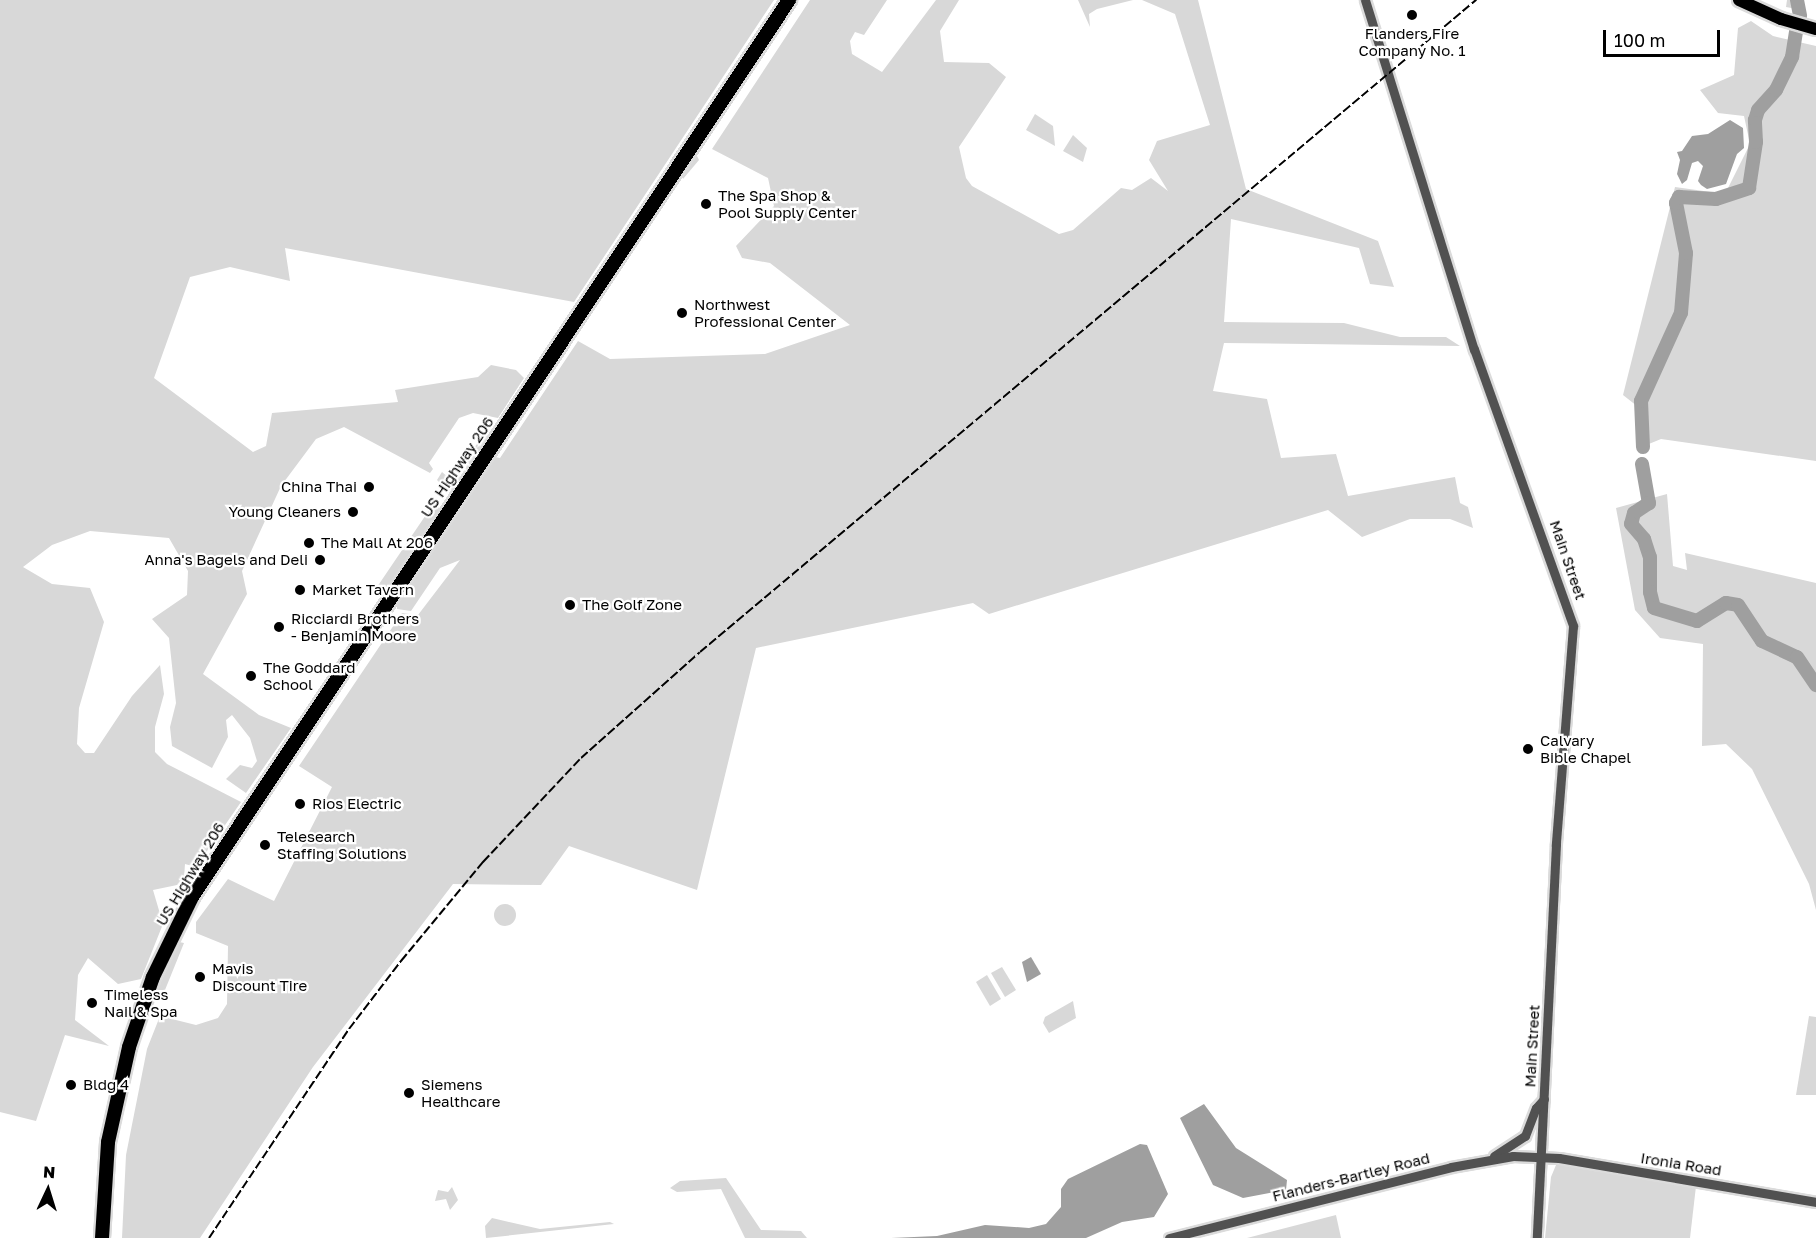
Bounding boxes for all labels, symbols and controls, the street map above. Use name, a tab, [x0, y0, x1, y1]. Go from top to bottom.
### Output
marker: Flanders Fire Company No. 1	[1405, 8, 1419, 22]
scale bar	[1606, 18, 1723, 56]
place label: Flanders Fire Company No. 1	[1359, 24, 1465, 59]
text: 100 m	[1614, 29, 1665, 51]
place label: The Spa Shop & Pool Supply Center	[718, 186, 857, 221]
marker: The Spa Shop & Pool Supply Center	[699, 197, 713, 211]
place label: Northwest Professional Center	[694, 295, 836, 330]
marker: Northwest Professional Center	[675, 306, 689, 320]
street label: US Highway 206	[417, 413, 497, 521]
place label: China Thai	[281, 478, 357, 496]
marker: China Thai	[362, 480, 376, 494]
place label: Young Cleaners	[229, 503, 341, 521]
marker: Young Cleaners	[346, 505, 360, 519]
street label: Main Street	[1546, 518, 1590, 602]
place label: The Mall At 206	[321, 534, 433, 552]
marker: The Mall At 206	[302, 536, 316, 550]
place label: Anna's Bagels and Deli	[145, 551, 308, 569]
marker: Anna's Bagels and Deli	[313, 553, 327, 567]
place label: Market Tavern	[312, 581, 414, 599]
marker: Market Tavern	[293, 583, 307, 597]
place label: The Golf Zone	[582, 596, 682, 614]
marker: The Golf Zone	[563, 598, 577, 612]
place label: Ricciardi Brothers - Benjamin Moore	[291, 609, 419, 644]
marker: Ricciardi Brothers - Benjamin Moore	[272, 620, 286, 634]
place label: The Goddard School	[263, 658, 355, 693]
marker: The Goddard School	[244, 669, 258, 683]
place label: Calvary Bible Chapel	[1540, 731, 1631, 766]
marker: Calvary Bible Chapel	[1521, 742, 1535, 756]
place label: Rios Electric	[312, 795, 402, 813]
marker: Rios Electric	[293, 797, 307, 811]
street label: US Highway 206	[152, 819, 228, 929]
place label: Telesearch Staffing Solutions	[277, 827, 407, 862]
marker: Telesearch Staffing Solutions	[258, 838, 272, 852]
place label: Mavis Discount Tire	[212, 959, 307, 994]
marker: Mavis Discount Tire	[193, 970, 207, 984]
place label: Timeless Nail & Spa	[104, 985, 178, 1020]
marker: Timeless Nail & Spa	[85, 996, 99, 1010]
street label: Main Street	[1521, 1004, 1543, 1088]
place label: Siemens Healthcare	[421, 1075, 500, 1110]
place label: Bldg 4	[83, 1076, 129, 1094]
marker: Bldg 4	[64, 1078, 78, 1092]
marker: Siemens Healthcare	[402, 1086, 416, 1100]
street label: Flanders-Bartley Road	[1270, 1149, 1432, 1205]
street label: Ironia Road	[1639, 1149, 1723, 1179]
north arrow	[18, 1160, 78, 1220]
text: N	[42, 1162, 56, 1182]

